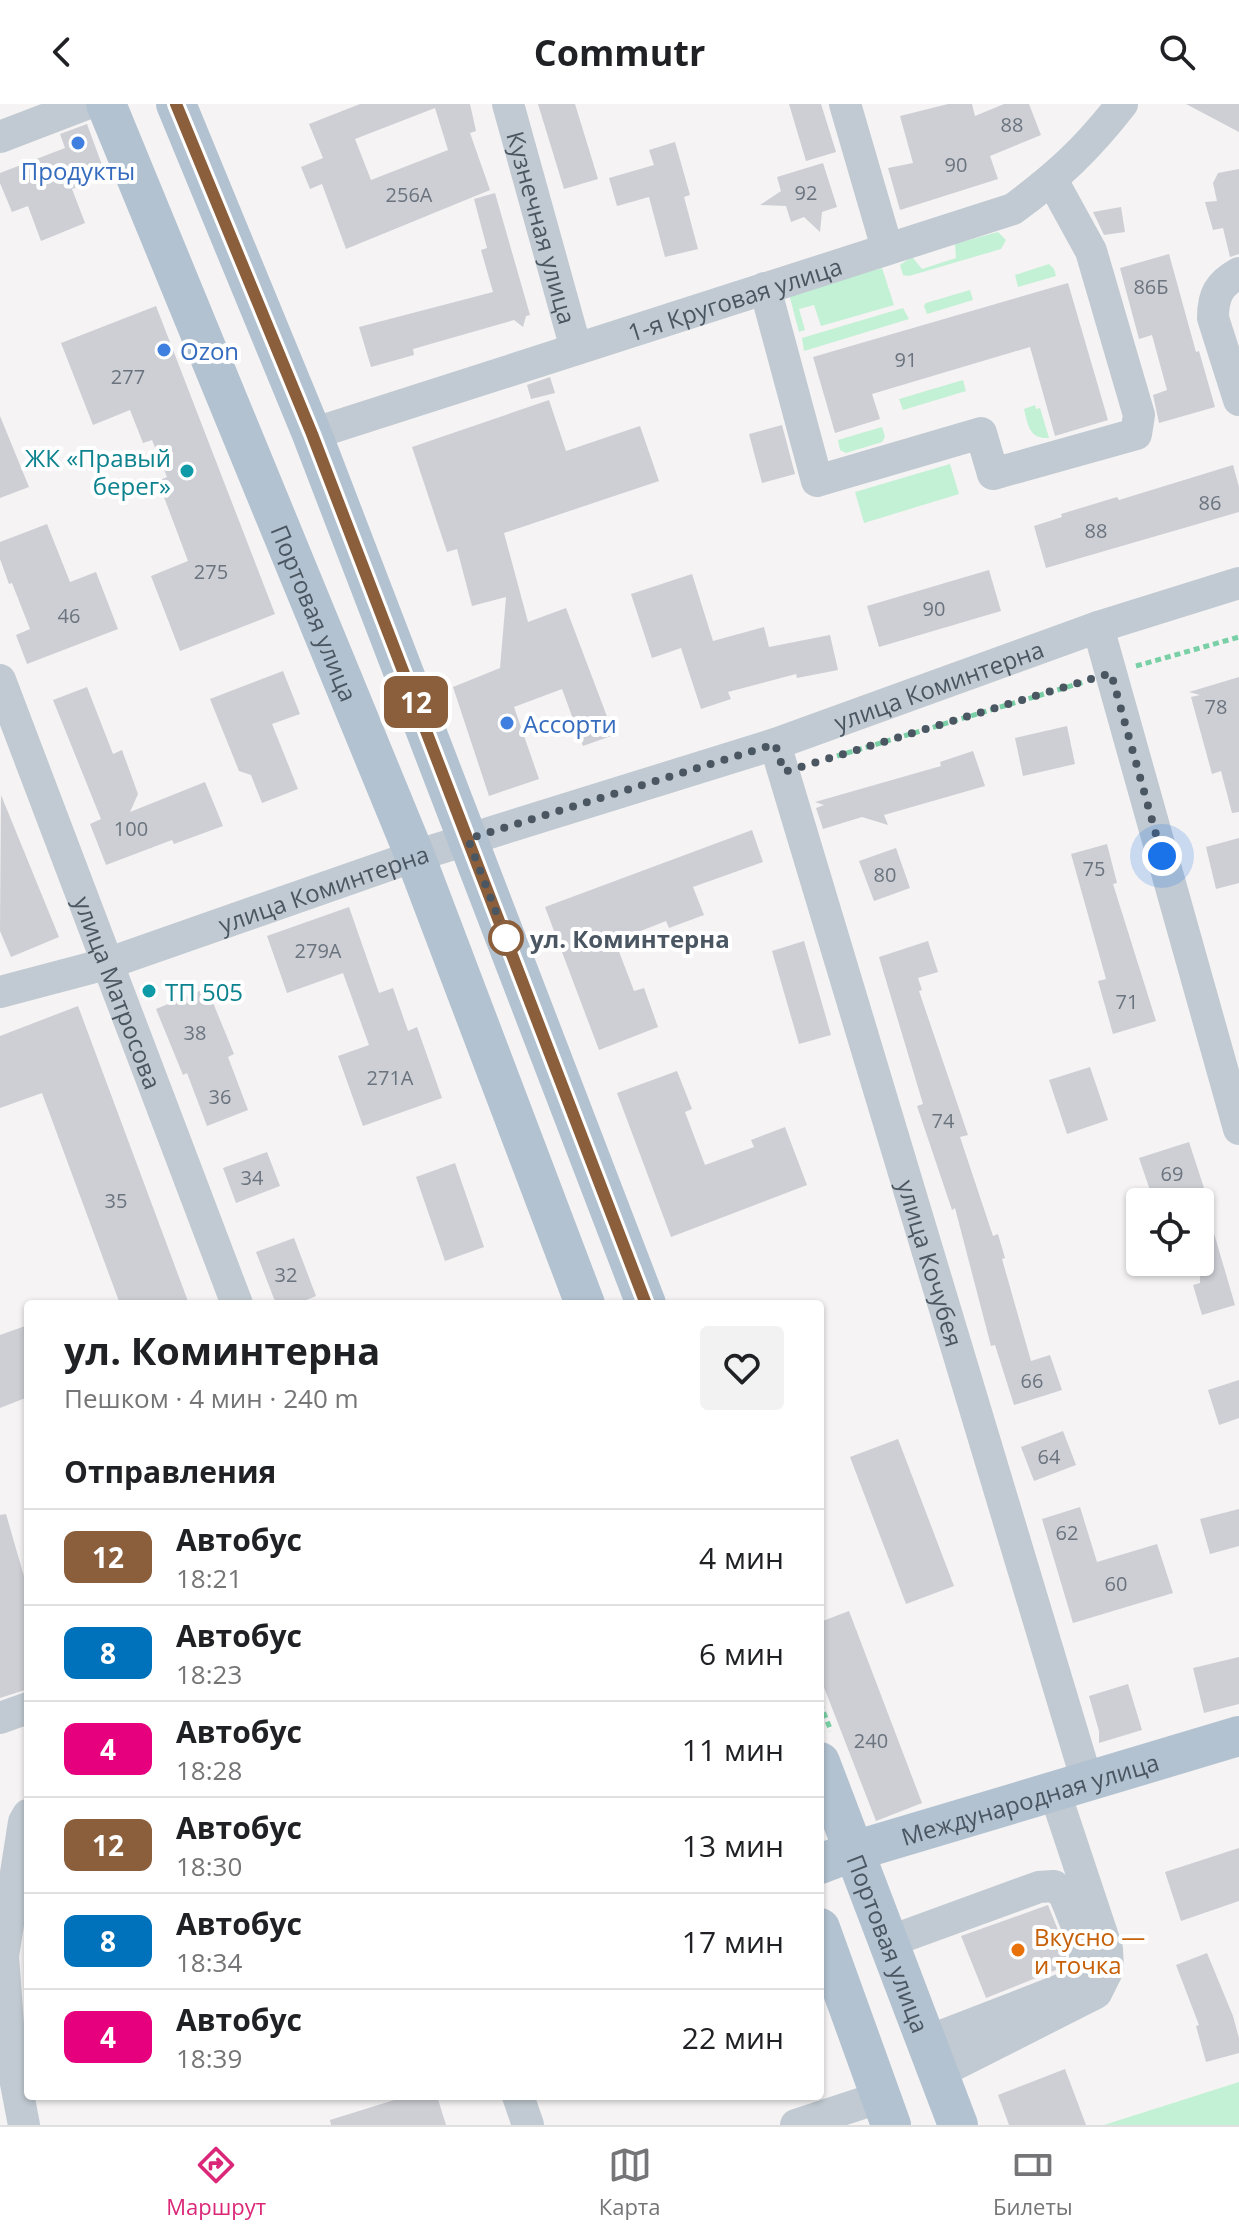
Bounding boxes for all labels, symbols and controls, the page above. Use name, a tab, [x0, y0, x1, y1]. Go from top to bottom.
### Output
text: Commutr	[534, 28, 705, 77]
icon: back	[40, 30, 84, 74]
icon: search	[1155, 30, 1199, 74]
house number: 88	[1001, 111, 1023, 138]
street label: Кузнечная улица	[500, 127, 585, 328]
marker: Продукты	[69, 134, 87, 152]
house number: 90	[945, 151, 967, 178]
place label: Продукты	[21, 154, 135, 187]
house number: 92	[795, 179, 817, 206]
house number: 256А	[386, 181, 433, 208]
street label: 1-я Круговая улица	[623, 248, 846, 348]
house number: 86Б	[1133, 273, 1169, 300]
place label: Ozon	[180, 334, 239, 367]
marker: Ozon	[155, 341, 173, 359]
house number: 91	[895, 346, 917, 373]
house number: 277	[111, 363, 145, 390]
place label: ЖК «Правый берег»	[25, 441, 171, 502]
marker: ЖК «Правый берег»	[178, 462, 196, 480]
house number: 86	[1199, 489, 1221, 516]
house number: 88	[1085, 517, 1107, 544]
street label: Портовая улица	[264, 519, 366, 706]
house number: 275	[194, 558, 228, 585]
house number: 90	[923, 595, 945, 622]
house number: 46	[58, 602, 80, 629]
street label: улица Коминтерна	[829, 632, 1048, 738]
line badge: 12	[380, 676, 452, 728]
text: 12	[400, 683, 432, 721]
house number: 78	[1205, 693, 1227, 720]
place label: Ассорти	[523, 707, 617, 740]
marker: Ассорти	[498, 714, 516, 732]
house number: 100	[114, 815, 148, 842]
street label: улица Коминтерна	[214, 836, 433, 940]
your location	[1142, 836, 1182, 876]
house number: 75	[1083, 855, 1105, 882]
house number: 80	[874, 861, 896, 888]
street label: улица Матросова	[67, 891, 170, 1093]
marker: ул. Коминтерна	[489, 921, 523, 955]
place label: ул. Коминтерна	[530, 922, 730, 955]
house number: 279А	[295, 937, 342, 964]
place label: ТП 505	[165, 975, 243, 1008]
marker: ТП 505	[140, 982, 158, 1000]
house number: 71	[1116, 988, 1138, 1015]
house number: 38	[184, 1019, 206, 1046]
house number: 271А	[367, 1064, 414, 1091]
house number: 36	[209, 1083, 231, 1110]
house number: 74	[932, 1107, 955, 1134]
house number: 69	[1161, 1160, 1183, 1187]
house number: 34	[241, 1164, 264, 1191]
street label: улица Кочубея	[891, 1176, 972, 1350]
house number: 35	[105, 1187, 127, 1214]
map controls	[1126, 1188, 1214, 1276]
button: locate	[1126, 1188, 1214, 1276]
house number: 32	[275, 1261, 297, 1288]
text: ул. Коминтерна	[64, 1324, 380, 1376]
button: heart	[700, 1326, 784, 1410]
house number: 66	[1021, 1367, 1043, 1394]
text: Пешком · 4 мин · 240 m	[64, 1380, 359, 1416]
house number: 64	[1038, 1443, 1061, 1470]
text: Отправления	[64, 1451, 276, 1492]
text: Автобус	[176, 1519, 302, 1560]
house number: 62	[1056, 1519, 1078, 1546]
text: 4 мин	[699, 1537, 784, 1578]
text: 12	[92, 1538, 124, 1576]
text: 18:21	[176, 1560, 242, 1596]
house number: 60	[1105, 1570, 1127, 1597]
text: Автобус	[176, 1615, 302, 1656]
text: 6 мин	[699, 1633, 784, 1674]
text: 8	[100, 1634, 116, 1672]
text: 18:23	[176, 1656, 242, 1692]
text: Автобус	[176, 1711, 302, 1752]
house number: 240	[854, 1727, 888, 1754]
text: 11 мин	[682, 1729, 784, 1770]
text: 4	[100, 1730, 116, 1768]
street label: Международная улица	[897, 1744, 1163, 1853]
text: 18:28	[176, 1752, 242, 1788]
text: Автобус	[176, 1807, 302, 1848]
text: 13 мин	[682, 1825, 784, 1866]
text: 12	[92, 1826, 124, 1864]
text: 18:30	[176, 1848, 242, 1884]
street label: Портовая улица	[840, 1849, 938, 2037]
text: Автобус	[176, 1903, 302, 1944]
place label: Вкусно — и точка	[1034, 1920, 1145, 1981]
text: 17 мин	[682, 1921, 784, 1962]
text: 8	[100, 1922, 116, 1960]
marker: Вкусно — и точка	[1009, 1941, 1027, 1959]
text: 18:34	[176, 1944, 242, 1980]
text: Автобус	[176, 1999, 302, 2040]
text: 22 мин	[682, 2017, 784, 2058]
text: 4	[100, 2018, 116, 2056]
text: 18:39	[176, 2040, 242, 2076]
tab: Маршрут	[166, 2143, 266, 2221]
tab: Карта	[599, 2143, 660, 2221]
tab: Билеты	[993, 2143, 1073, 2221]

